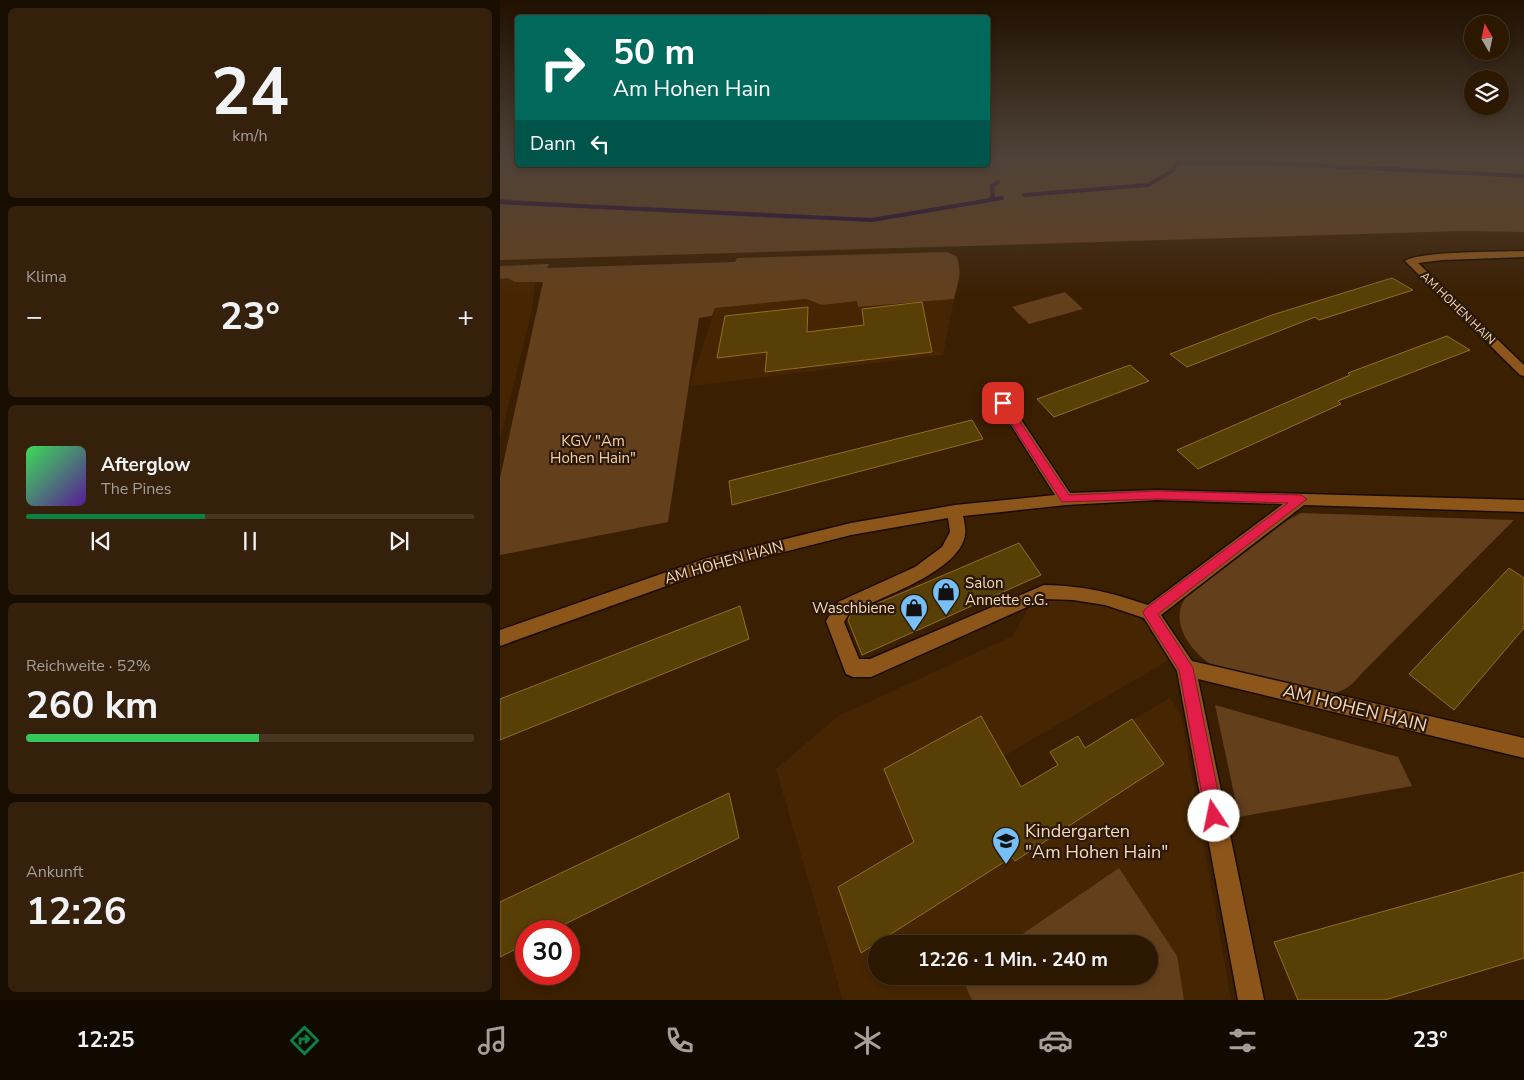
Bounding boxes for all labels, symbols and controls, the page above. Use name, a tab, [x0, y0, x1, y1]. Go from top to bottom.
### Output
north arrow	[1464, 15, 1509, 60]
map controls	[1464, 15, 1509, 115]
text: 50 m	[613, 29, 695, 76]
icon: right	[530, 35, 595, 100]
text: 24	[211, 48, 289, 137]
button: layers	[1464, 70, 1509, 115]
text: Am Hohen Hain	[613, 74, 771, 104]
text: km/h	[232, 125, 268, 147]
icon: left	[586, 130, 614, 158]
text: Dann	[530, 131, 576, 157]
text: Klima	[26, 266, 67, 288]
street label: AM HOHEN HAIN	[1417, 268, 1499, 348]
text: 23°	[220, 291, 280, 342]
text: −	[26, 298, 43, 336]
text: +	[457, 298, 474, 336]
pin	[982, 382, 1024, 424]
icon: arrive	[989, 389, 1017, 417]
park label: KGV "Am Hohen Hain"	[550, 431, 636, 468]
text: Afterglow	[101, 452, 191, 478]
text: The Pines	[101, 478, 171, 500]
icon: previous	[87, 527, 115, 555]
icon: pause	[236, 527, 264, 555]
icon: next	[385, 527, 413, 555]
street label: AM HOHEN HAIN	[662, 535, 786, 589]
place label: Salon Annette e.G.	[965, 573, 1048, 610]
shop icon: Salon Annette e.G.	[931, 577, 961, 616]
shop icon: Waschbiene	[899, 593, 929, 632]
place label: Waschbiene	[812, 598, 895, 618]
text: Reichweite · 52%	[26, 655, 151, 677]
street label: AM HOHEN HAIN	[1281, 679, 1429, 737]
text: 260 km	[26, 680, 158, 731]
position arrow	[1187, 789, 1239, 841]
place label: Kindergarten "Am Hohen Hain"	[1025, 819, 1168, 864]
school or university icon: Kindergarten "Am Hohen Hain"	[991, 826, 1021, 865]
text: Ankunft	[26, 861, 83, 883]
text: 12:26	[26, 886, 127, 937]
speed limit sign: 30	[515, 920, 580, 985]
text: 12:26 · 1 Min. · 240 m	[918, 947, 1108, 973]
icon: directions	[287, 1023, 322, 1058]
icon: music	[475, 1023, 510, 1058]
icon: phone	[662, 1023, 697, 1058]
icon: climate	[850, 1023, 885, 1058]
icon: car	[1038, 1023, 1073, 1058]
icon: filters	[1225, 1023, 1260, 1058]
text: 12:25	[76, 1025, 135, 1055]
text: 23°	[1413, 1025, 1448, 1055]

